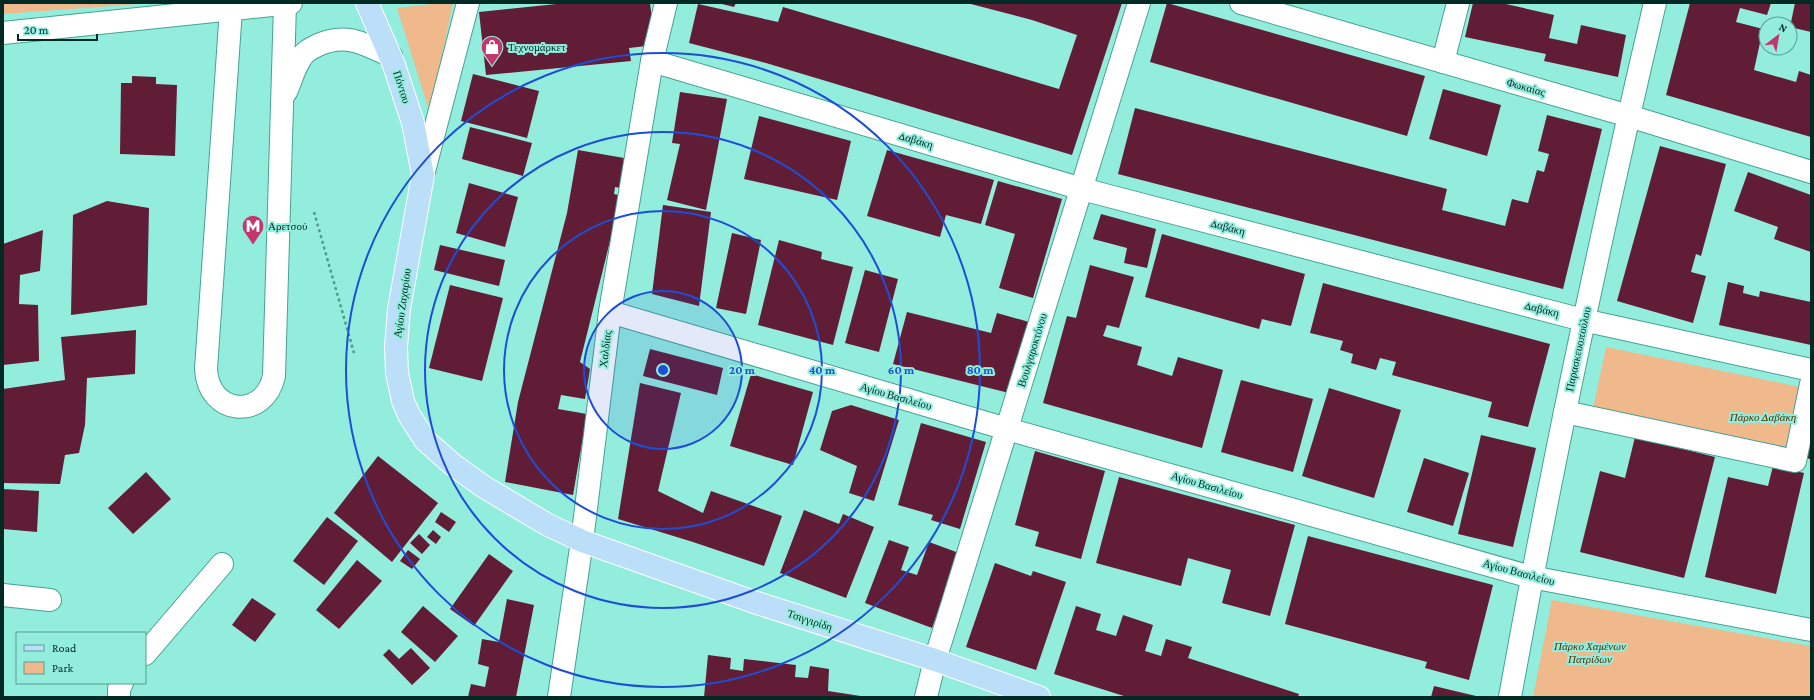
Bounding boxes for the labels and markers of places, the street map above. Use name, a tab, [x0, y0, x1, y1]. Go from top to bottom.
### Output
shop icon: Τεχνομάρκετ	[479, 34, 505, 67]
place label: Τεχνομάρκετ	[508, 41, 566, 54]
metro station icon: Αρετσού	[240, 213, 266, 246]
place label: Αρετσού	[268, 220, 308, 232]
centre of rings	[656, 363, 670, 377]

